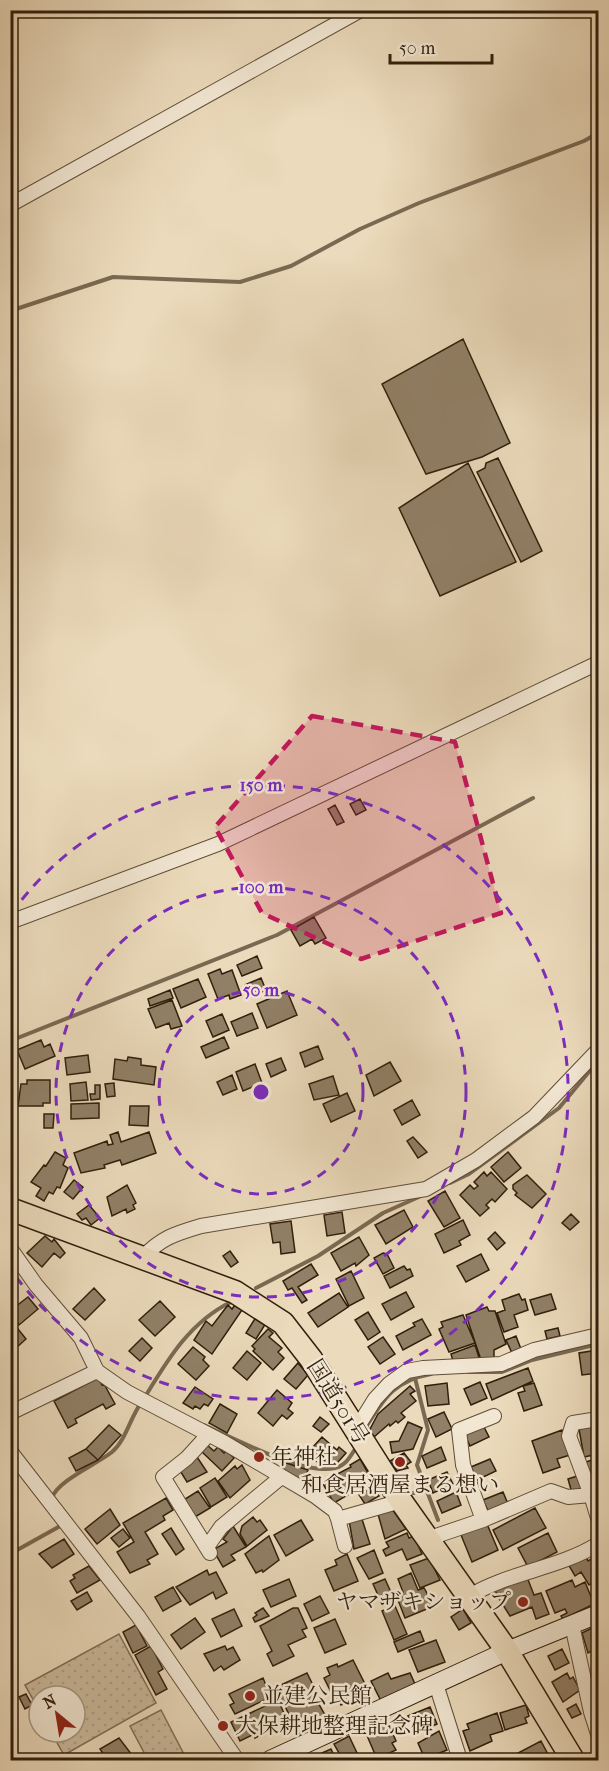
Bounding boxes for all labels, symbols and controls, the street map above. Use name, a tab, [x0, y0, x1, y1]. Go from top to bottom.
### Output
scale bar	[390, 27, 492, 65]
text: 50 m	[399, 38, 436, 59]
text: 150 m	[240, 775, 283, 796]
text: 100 m	[238, 877, 285, 898]
text: 50 m	[243, 980, 280, 1001]
centre of rings	[251, 1082, 271, 1102]
street label: 国道501号	[302, 1355, 374, 1449]
place label: 年神社	[271, 1444, 337, 1470]
marker: 年神社	[252, 1450, 266, 1464]
marker: 和食居酒屋まる想い	[393, 1455, 407, 1469]
place label: 和食居酒屋まる想い	[301, 1472, 499, 1498]
place label: ヤマザキショップ	[336, 1589, 511, 1615]
marker: ヤマザキショップ	[516, 1595, 530, 1609]
place label: 並建公民館	[262, 1683, 372, 1709]
north arrow	[27, 1684, 87, 1744]
marker: 並建公民館	[243, 1689, 257, 1703]
text: N	[40, 1690, 61, 1713]
place label: 大保耕地整理記念碑	[235, 1713, 433, 1739]
marker: 大保耕地整理記念碑	[216, 1719, 230, 1733]

